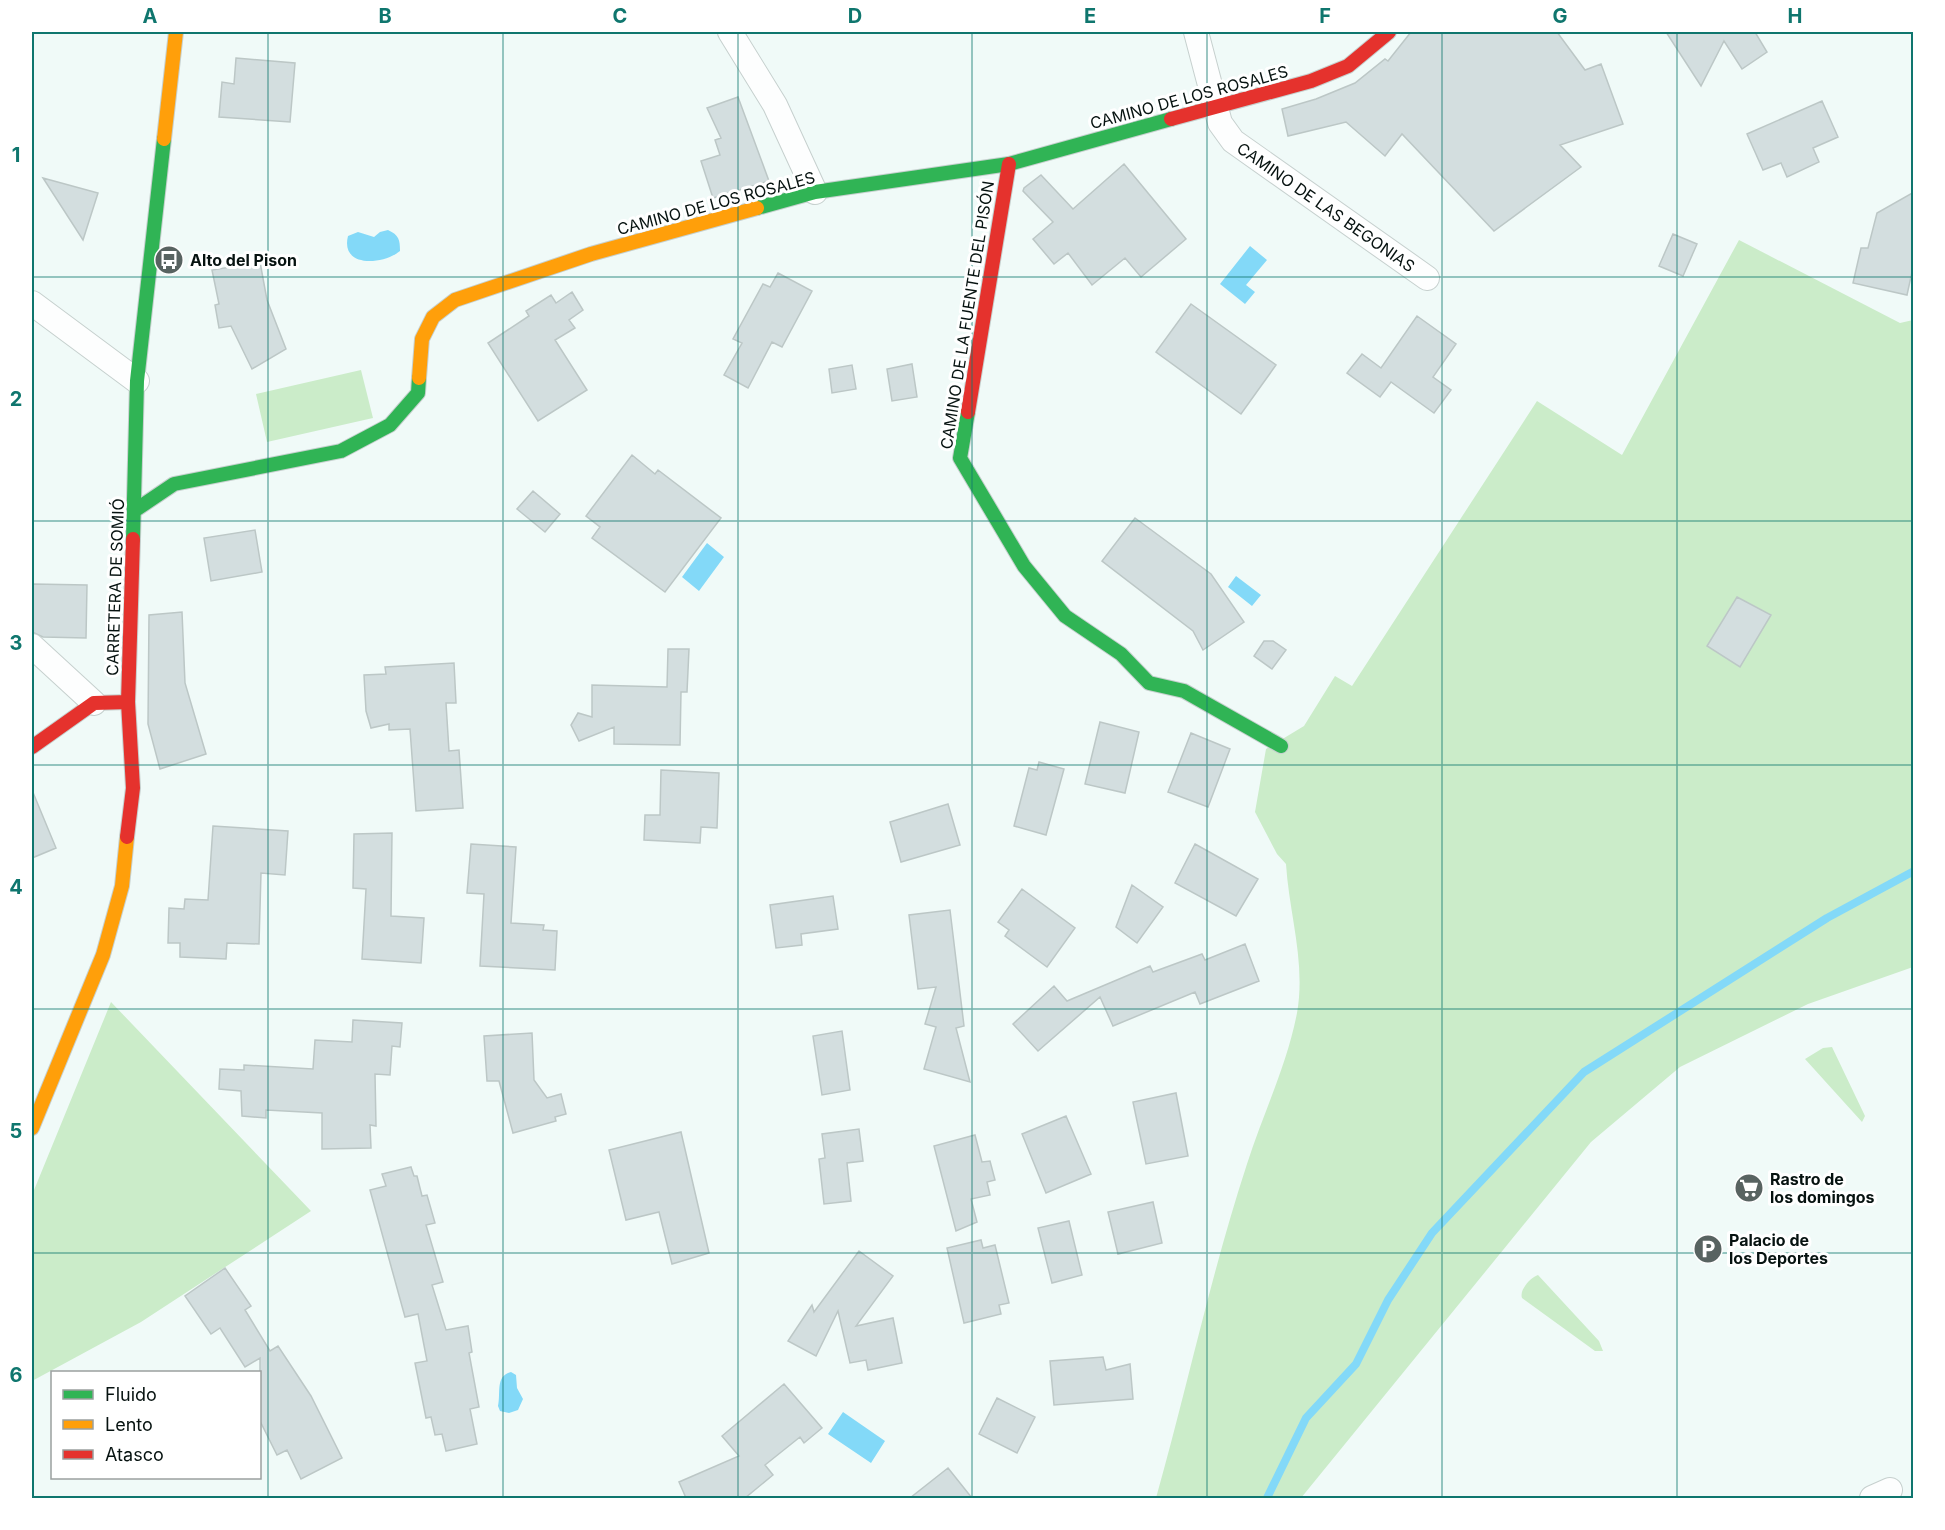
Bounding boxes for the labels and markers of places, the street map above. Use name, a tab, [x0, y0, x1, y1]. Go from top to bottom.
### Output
bus stop icon: Alto del Pison	[153, 244, 185, 276]
place label: Alto del Pison	[190, 250, 297, 270]
place label: Rastro de los domingos	[1770, 1169, 1875, 1207]
supermarket icon: Rastro de los domingos	[1733, 1172, 1765, 1204]
place label: Palacio de los Deportes	[1729, 1230, 1828, 1268]
parking icon: Palacio de los Deportes	[1692, 1233, 1724, 1265]

